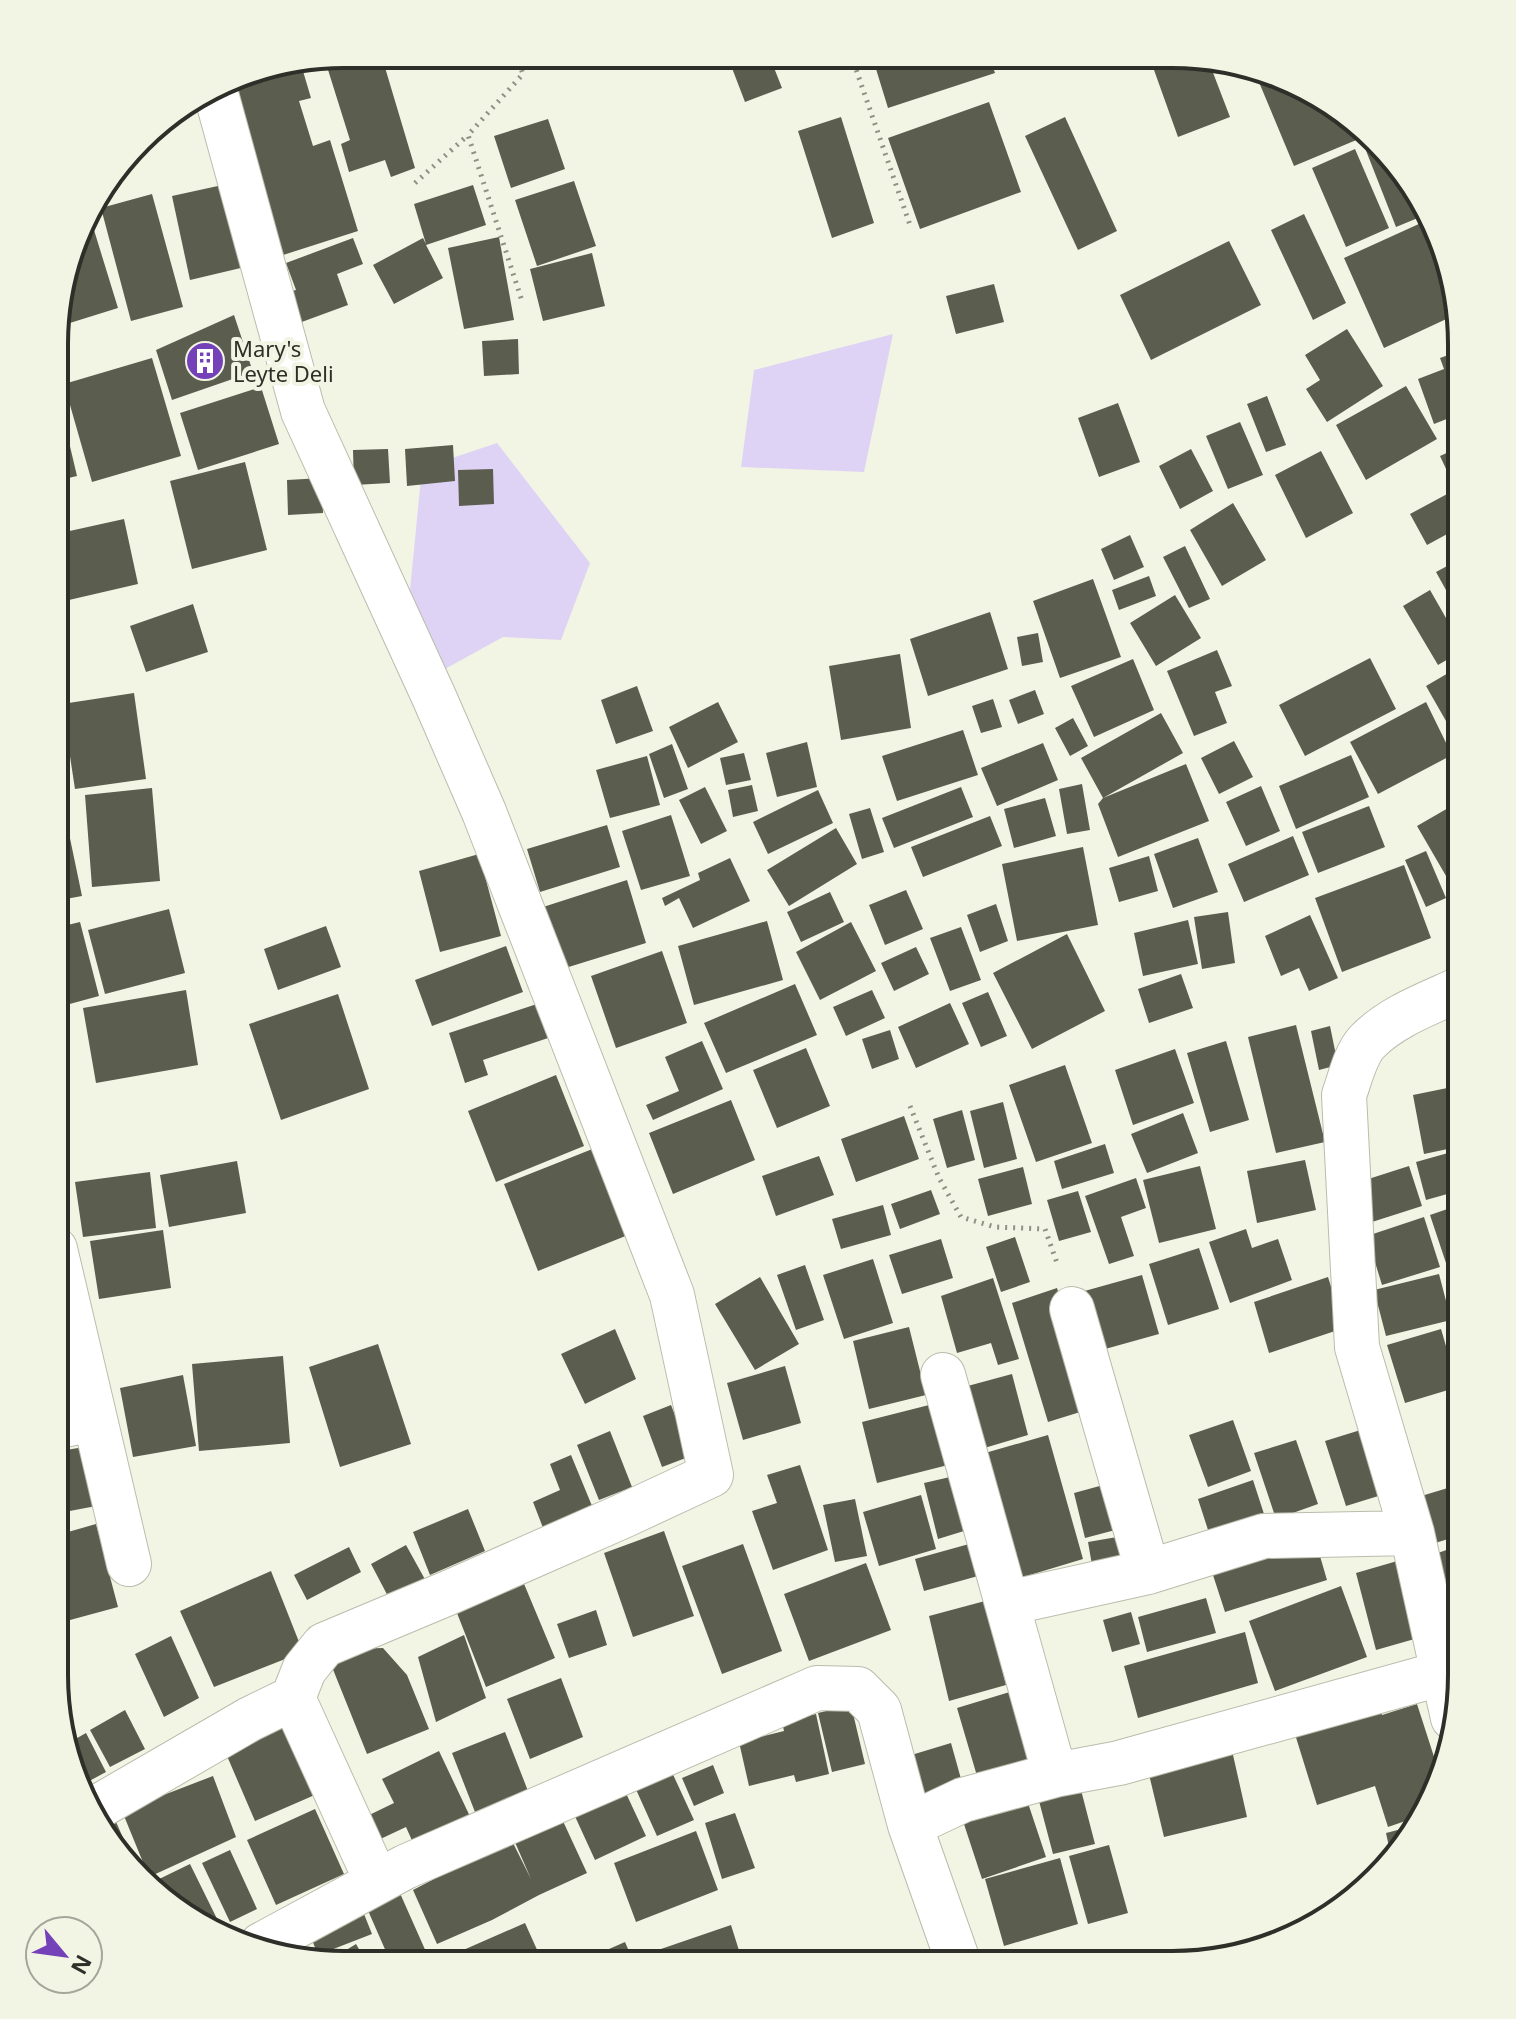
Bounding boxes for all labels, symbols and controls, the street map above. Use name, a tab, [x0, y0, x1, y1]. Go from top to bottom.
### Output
place label: Mary's Leyte Deli	[233, 333, 334, 388]
building icon: Mary's Leyte Deli	[184, 340, 226, 382]
north arrow	[24, 1915, 104, 1995]
text: N	[65, 1950, 100, 1980]

